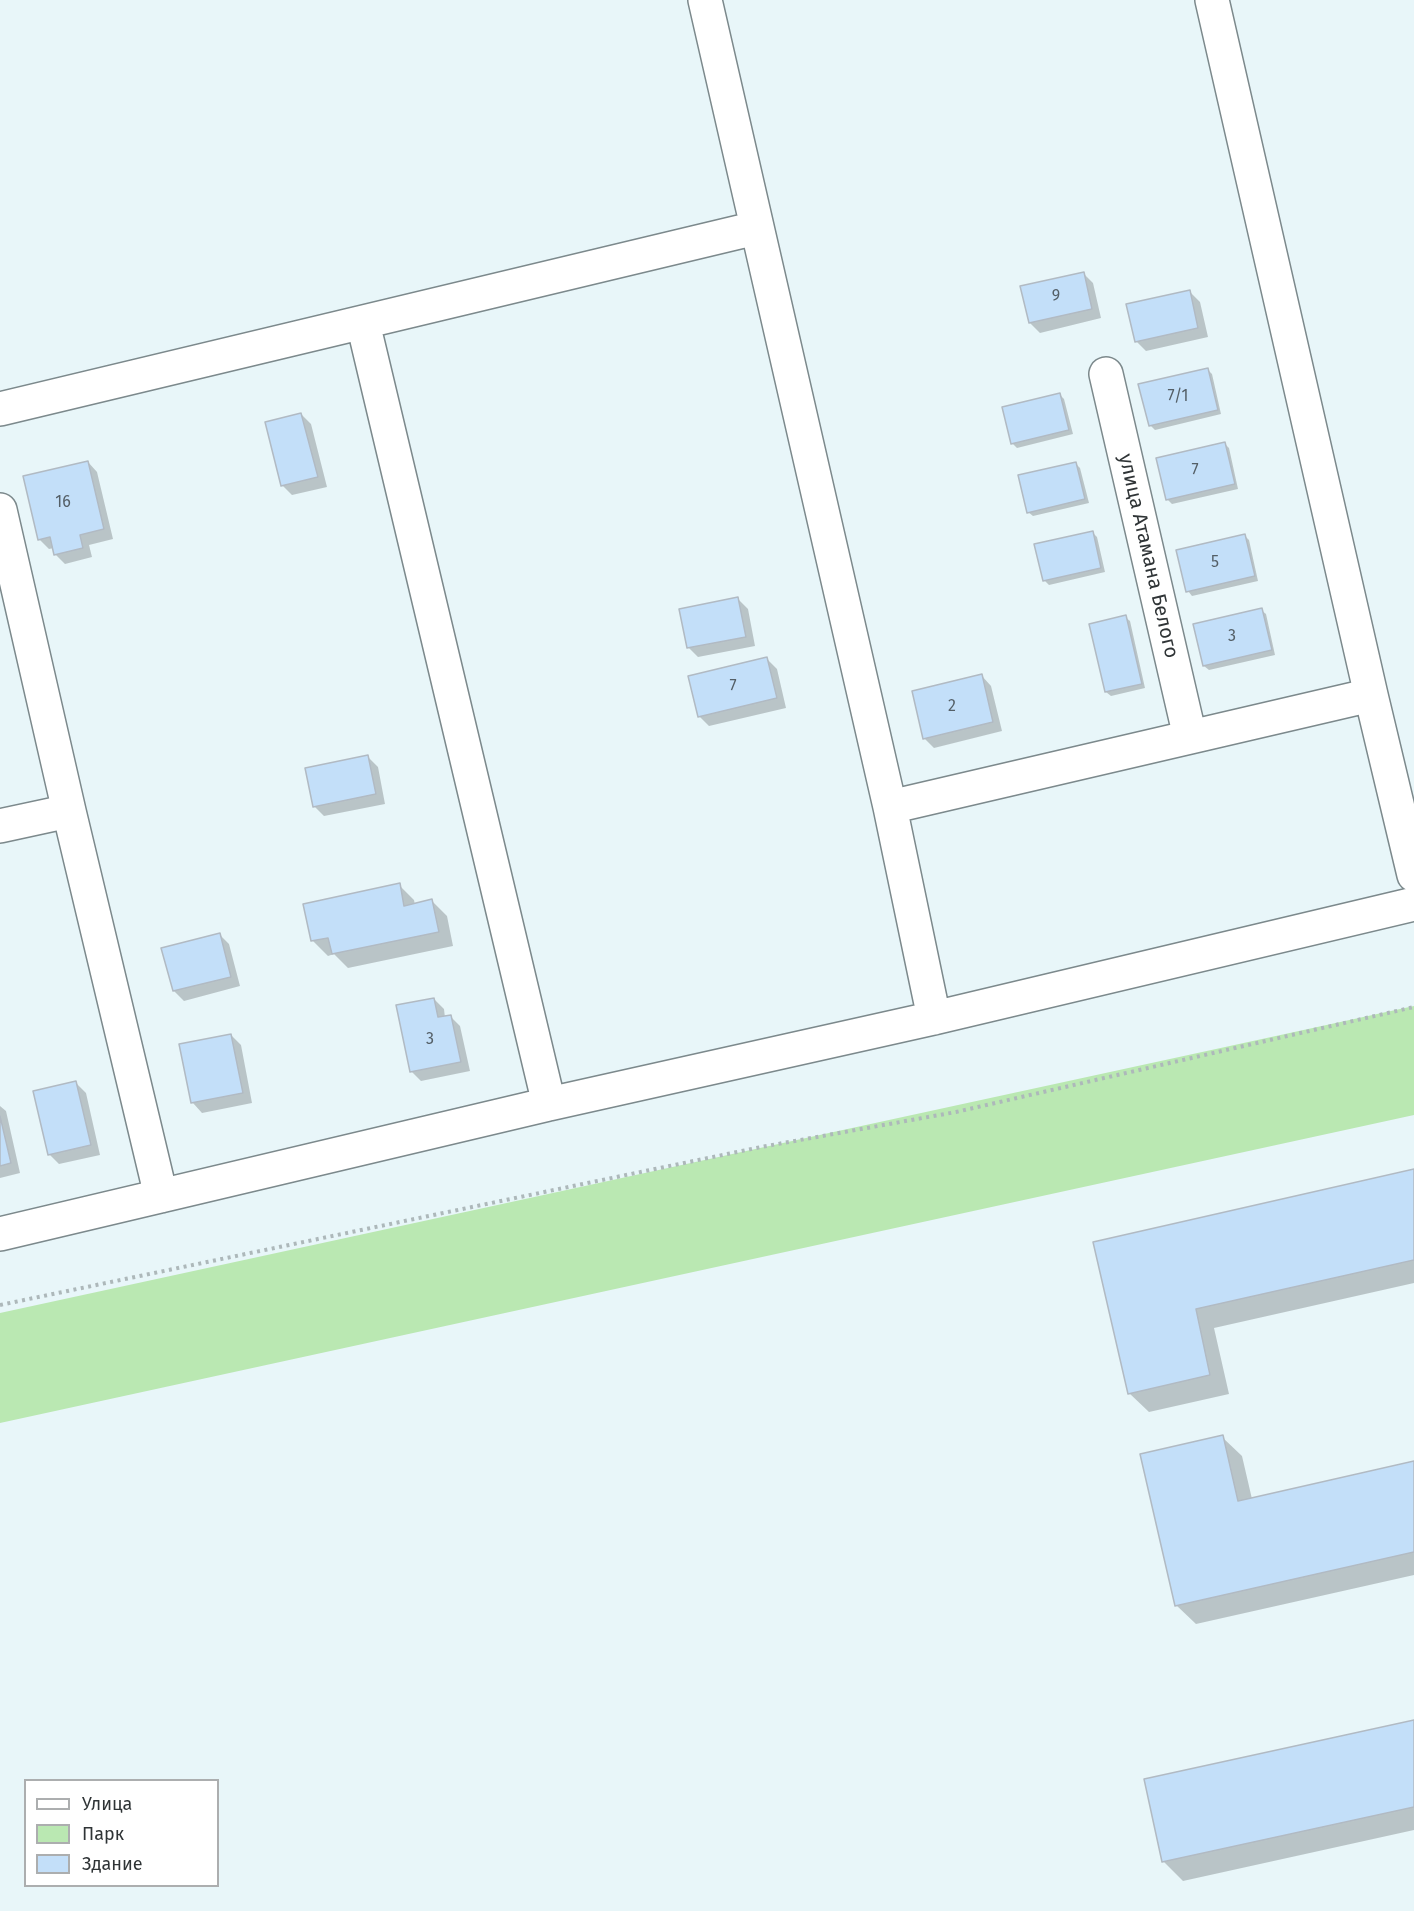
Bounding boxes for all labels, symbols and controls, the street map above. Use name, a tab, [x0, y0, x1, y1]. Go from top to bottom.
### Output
house number: 9	[1052, 287, 1060, 307]
house number: 7/1	[1168, 387, 1188, 407]
street label: улица Атамана Белого	[1113, 451, 1183, 661]
house number: 7	[1191, 461, 1199, 481]
house number: 16	[55, 493, 71, 513]
house number: 5	[1211, 553, 1219, 573]
house number: 3	[1228, 627, 1236, 647]
house number: 7	[729, 677, 737, 697]
house number: 2	[948, 697, 956, 717]
house number: 3	[426, 1030, 434, 1050]
legend	[24, 1779, 219, 1887]
text: Улица	[82, 1793, 132, 1815]
text: Парк	[82, 1823, 124, 1845]
text: Здание	[82, 1853, 143, 1875]

